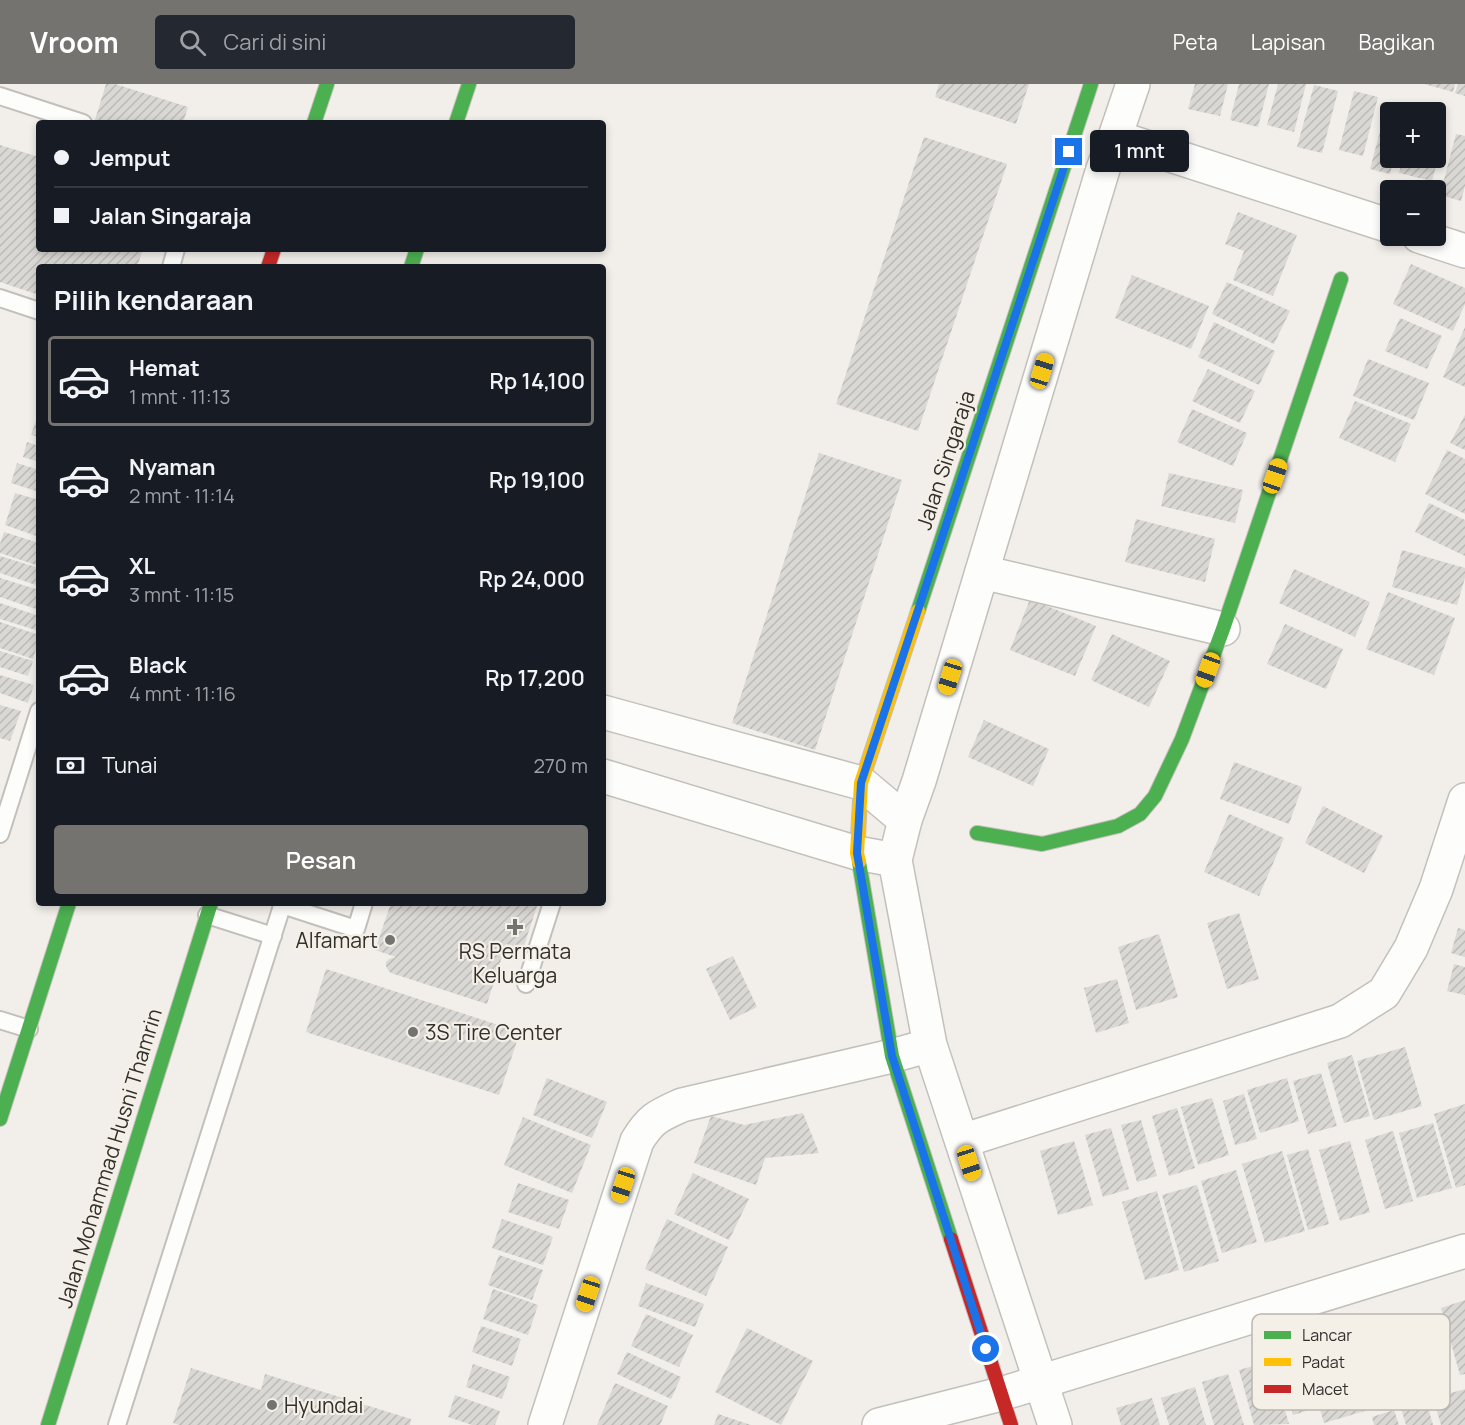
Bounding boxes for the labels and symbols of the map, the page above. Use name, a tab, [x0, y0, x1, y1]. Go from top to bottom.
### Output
callout: 1 mnt	[1090, 131, 1189, 173]
route end	[1055, 138, 1082, 165]
car	[1028, 351, 1056, 391]
street label: Jalan Singaraja	[909, 387, 981, 533]
car	[1261, 456, 1289, 496]
car	[1193, 650, 1223, 690]
car	[936, 657, 964, 697]
marker: RS Permata Keluarga	[506, 918, 524, 936]
place label: Alfamart	[296, 926, 378, 954]
marker: Alfamart	[383, 933, 397, 947]
place label: RS Permata Keluarga	[459, 937, 571, 989]
street label: Jalan Mohammad Husni Thamrin	[50, 1005, 168, 1311]
place label: 3S Tire Center	[425, 1018, 563, 1046]
marker: 3S Tire Center	[406, 1025, 420, 1039]
car	[955, 1143, 983, 1183]
car	[609, 1165, 637, 1205]
car	[574, 1274, 602, 1314]
legend	[1252, 1314, 1450, 1410]
text: Lancar	[1302, 1324, 1352, 1346]
route start	[972, 1335, 999, 1362]
text: Padat	[1302, 1351, 1345, 1373]
text: Macet	[1302, 1378, 1349, 1400]
place label: Hyundai	[284, 1391, 363, 1419]
marker: Hyundai	[265, 1398, 279, 1412]

